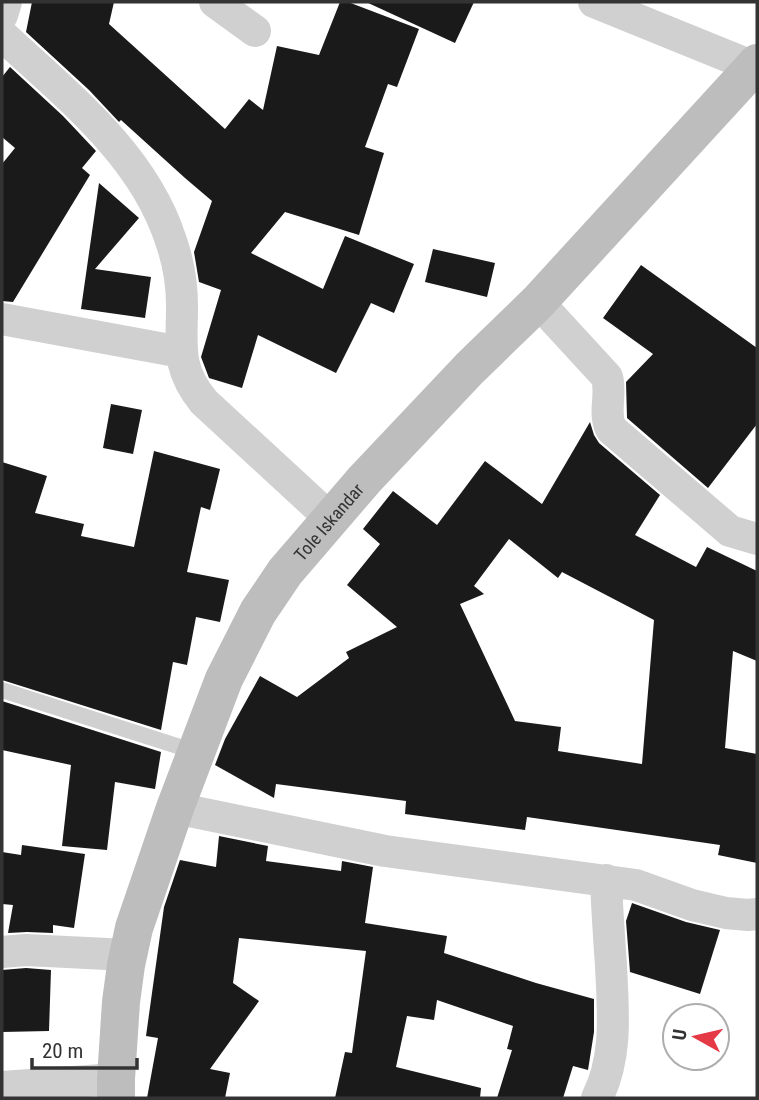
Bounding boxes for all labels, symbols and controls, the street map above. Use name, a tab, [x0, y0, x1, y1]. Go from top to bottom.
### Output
street label: Tole Iskandar	[289, 478, 368, 565]
north arrow	[661, 1002, 731, 1072]
scale bar	[32, 1026, 136, 1070]
text: U	[668, 1028, 692, 1042]
text: 20 m	[42, 1039, 83, 1063]

